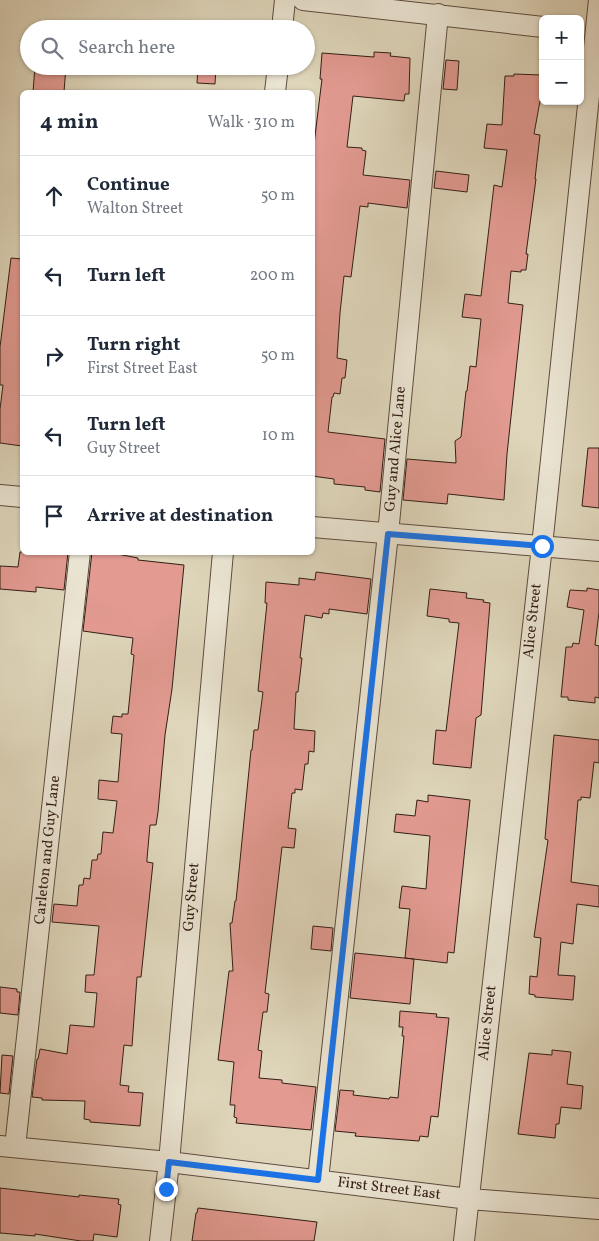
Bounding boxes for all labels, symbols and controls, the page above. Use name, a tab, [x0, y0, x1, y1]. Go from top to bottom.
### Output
map controls	[539, 15, 584, 105]
button: +	[539, 15, 584, 60]
search box	[20, 20, 315, 75]
icon: search	[38, 34, 66, 62]
text: Search here	[78, 35, 175, 61]
button: −	[539, 60, 584, 105]
text: 4 min	[40, 108, 99, 137]
text: Walk · 310 m	[208, 112, 295, 134]
text: Continue	[87, 172, 170, 198]
icon: ahead	[40, 182, 68, 210]
text: 50 m	[261, 185, 295, 207]
text: Walton Street	[87, 198, 183, 220]
icon: left	[40, 262, 68, 290]
text: Turn left	[87, 263, 166, 289]
text: 200 m	[250, 265, 295, 287]
text: Turn right	[87, 332, 180, 358]
icon: right	[40, 342, 68, 370]
text: 50 m	[261, 345, 295, 367]
text: First Street East	[87, 358, 198, 380]
street label: Guy and Alice Lane	[380, 385, 412, 513]
text: Turn left	[87, 412, 166, 438]
icon: left	[40, 422, 68, 450]
text: 10 m	[262, 425, 295, 447]
text: Guy Street	[87, 438, 161, 460]
icon: arrive	[40, 502, 68, 530]
text: Arrive at destination	[87, 503, 273, 529]
route start	[531, 535, 554, 558]
street label: Alice Street	[519, 582, 547, 660]
street label: Carleton and Guy Lane	[30, 774, 66, 926]
street label: Guy Street	[179, 862, 205, 932]
street label: Alice Street	[474, 984, 502, 1062]
street label: First Street East	[336, 1172, 442, 1206]
route end	[155, 1178, 178, 1201]

